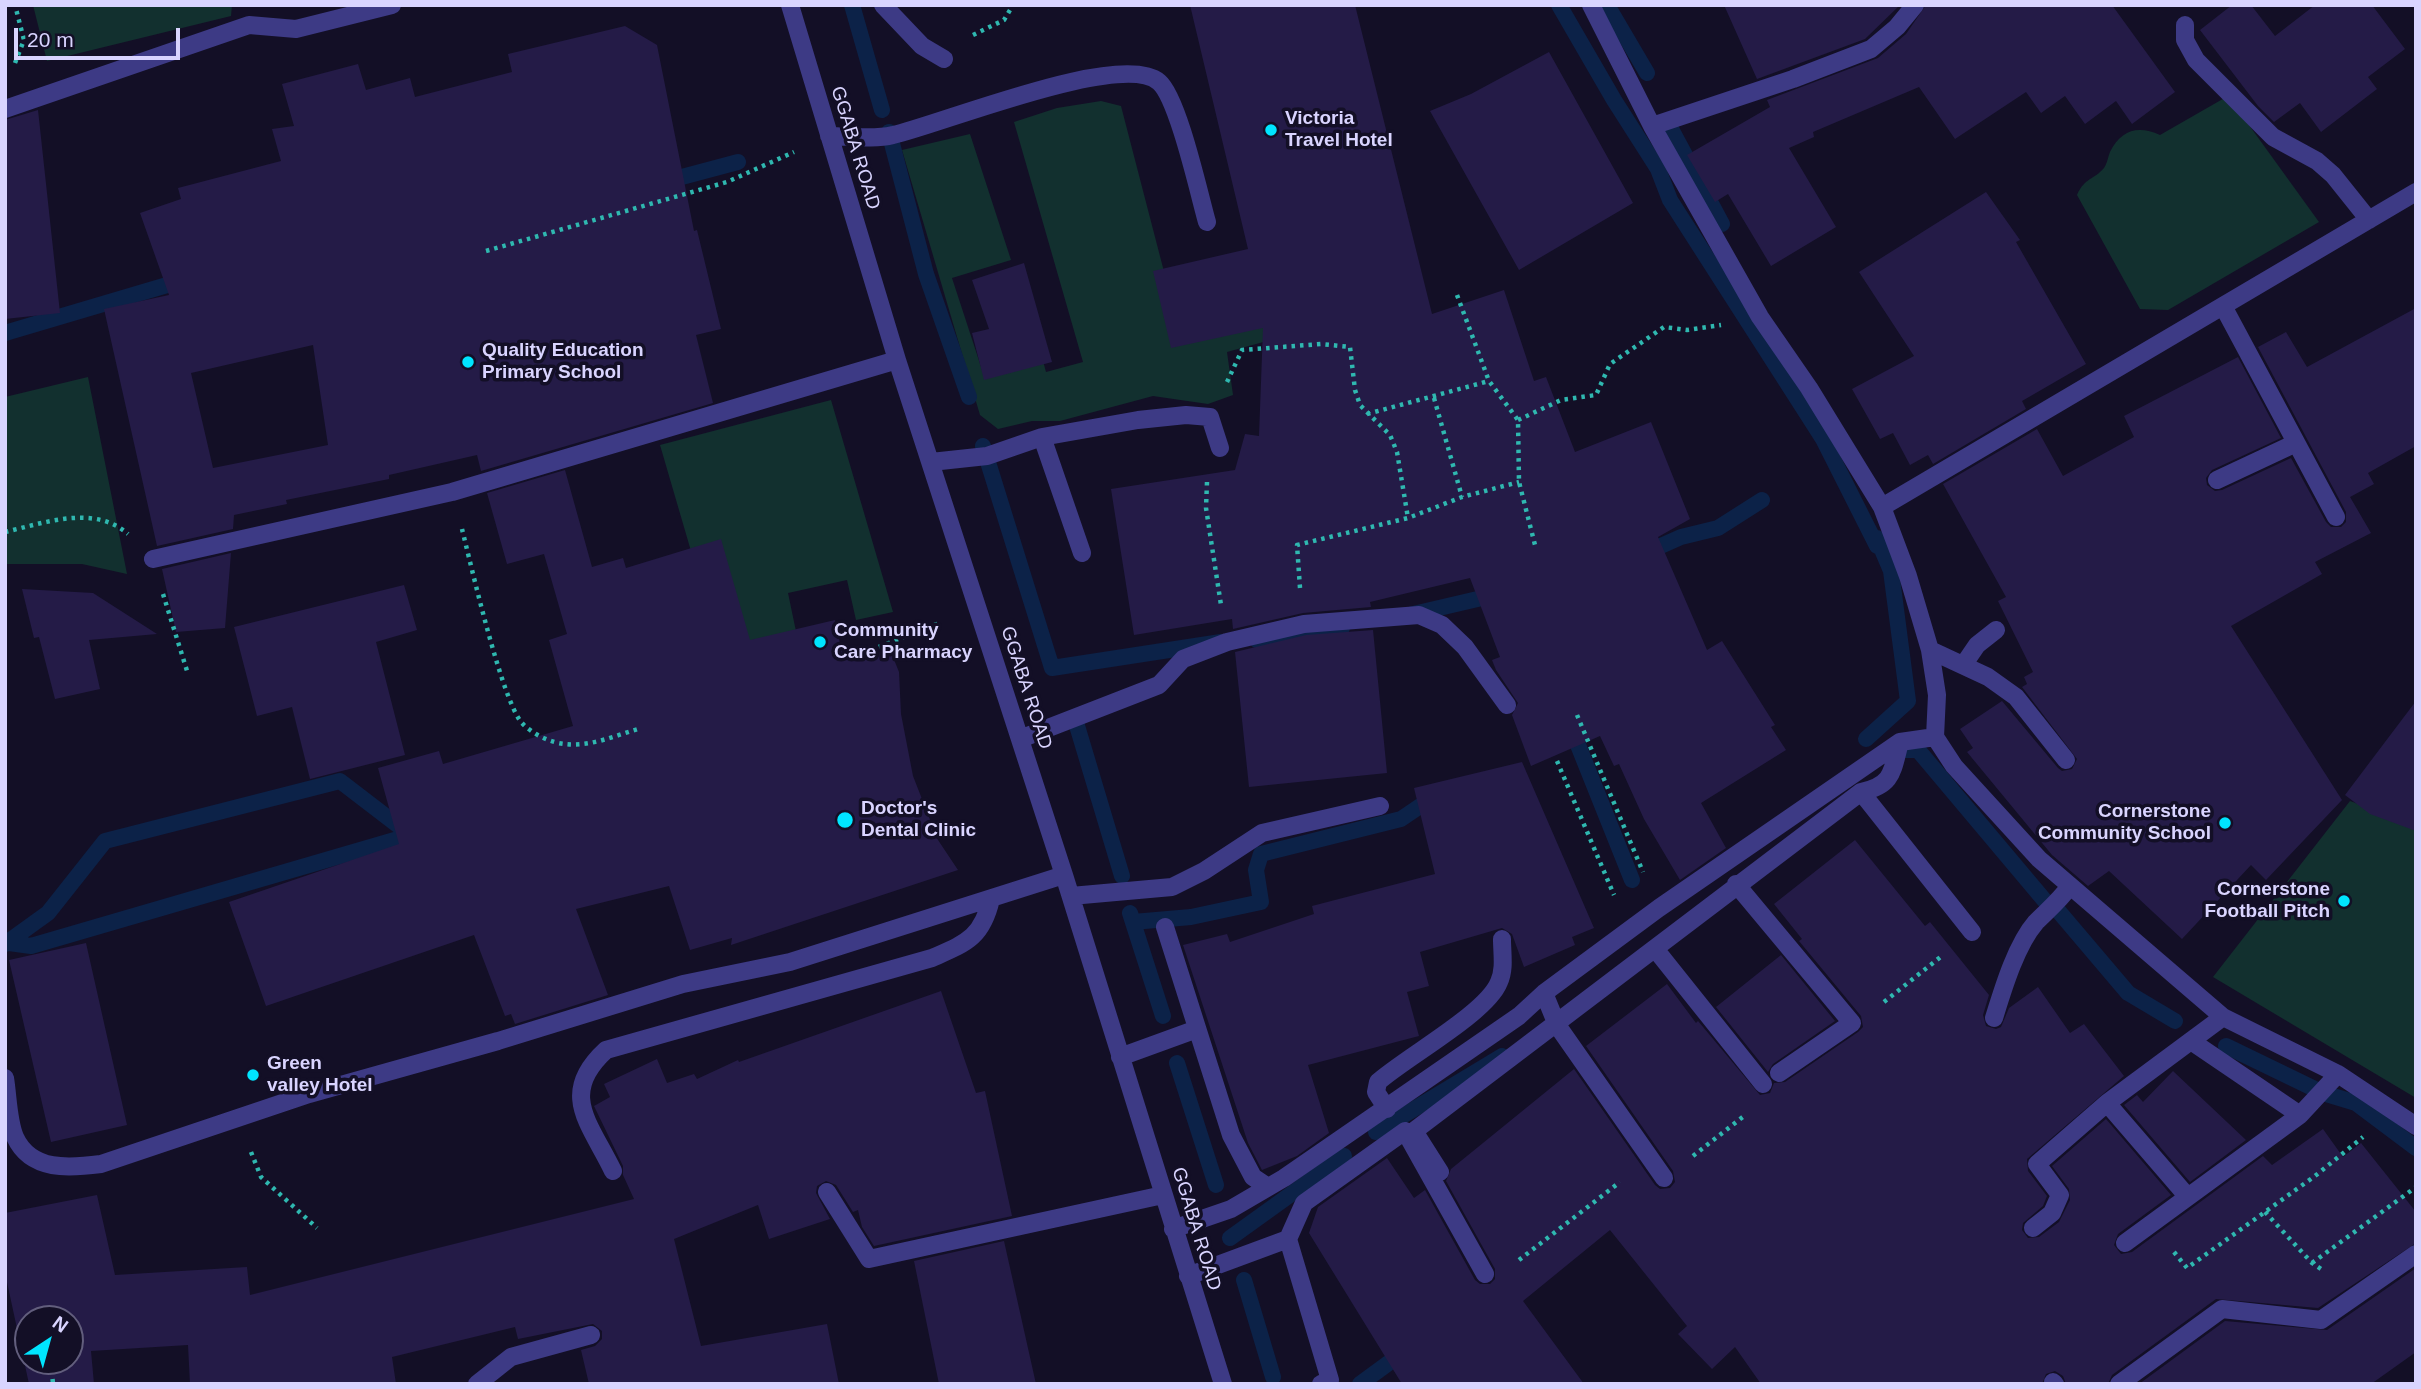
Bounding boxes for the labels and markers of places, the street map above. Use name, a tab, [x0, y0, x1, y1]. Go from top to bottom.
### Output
place label: Victoria Travel Hotel	[1285, 108, 1393, 152]
marker: Victoria Travel Hotel	[1263, 122, 1279, 138]
place label: Quality Education Primary School	[482, 340, 644, 384]
marker: Quality Education Primary School	[460, 354, 476, 370]
place label: Community Care Pharmacy	[834, 620, 972, 664]
marker: Community Care Pharmacy	[812, 634, 828, 650]
place label: Doctor's Dental Clinic	[861, 798, 976, 842]
place label: Cornerstone Community School	[2038, 801, 2211, 845]
marker: Doctor's Dental Clinic	[835, 810, 855, 830]
marker: Cornerstone Community School	[2217, 815, 2233, 831]
place label: Cornerstone Football Pitch	[2204, 879, 2330, 923]
marker: Cornerstone Football Pitch	[2336, 893, 2352, 909]
place label: Green valley Hotel	[267, 1053, 373, 1097]
marker: Green valley Hotel	[245, 1067, 261, 1083]

